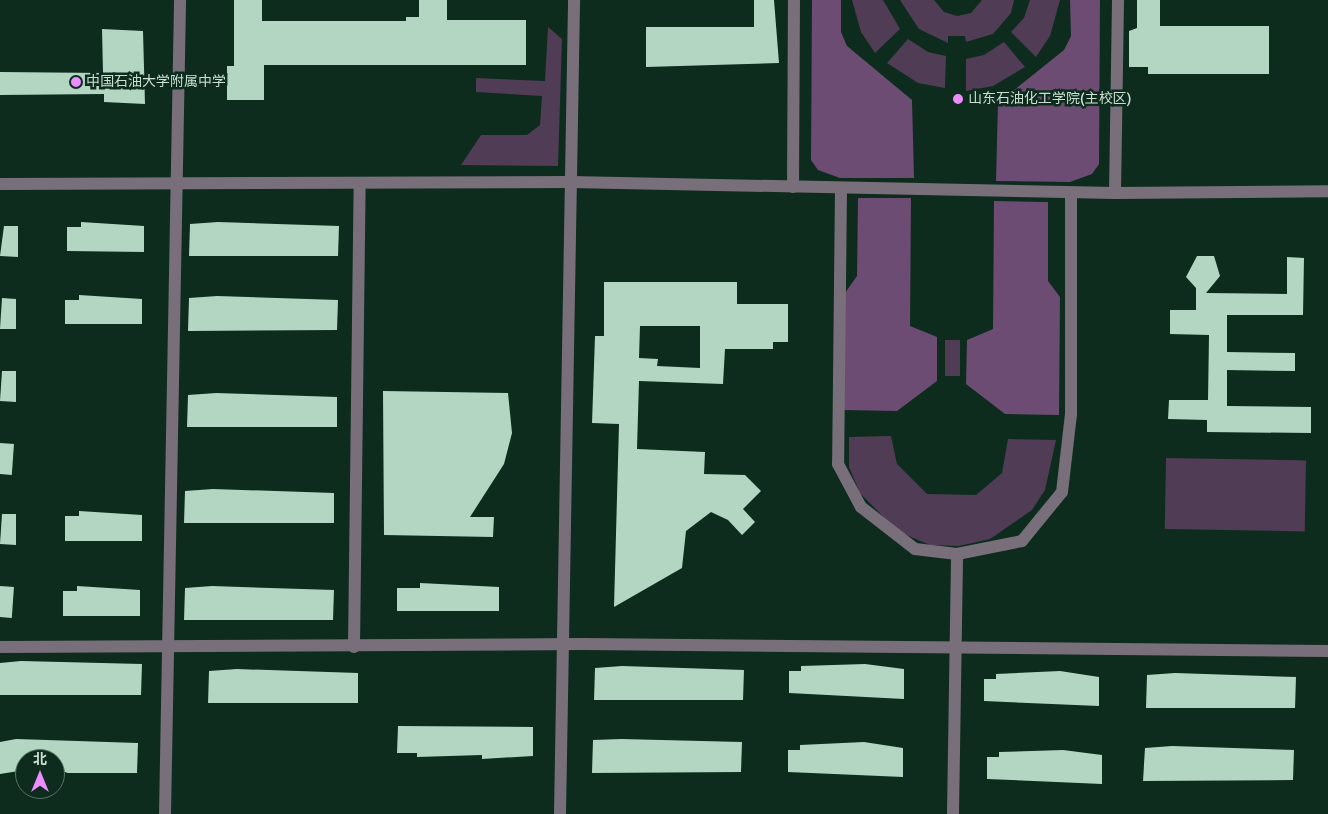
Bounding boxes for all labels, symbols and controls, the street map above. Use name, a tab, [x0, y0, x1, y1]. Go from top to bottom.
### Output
place label: 中国石油大学附属中学	[86, 74, 226, 90]
marker: 中国石油大学附属中学	[70, 76, 82, 88]
place label: 山东石油化工学院(主校区)	[968, 91, 1131, 107]
marker: 山东石油化工学院(主校区)	[952, 93, 964, 105]
north arrow	[15, 749, 65, 799]
text: 北	[33, 751, 47, 768]

